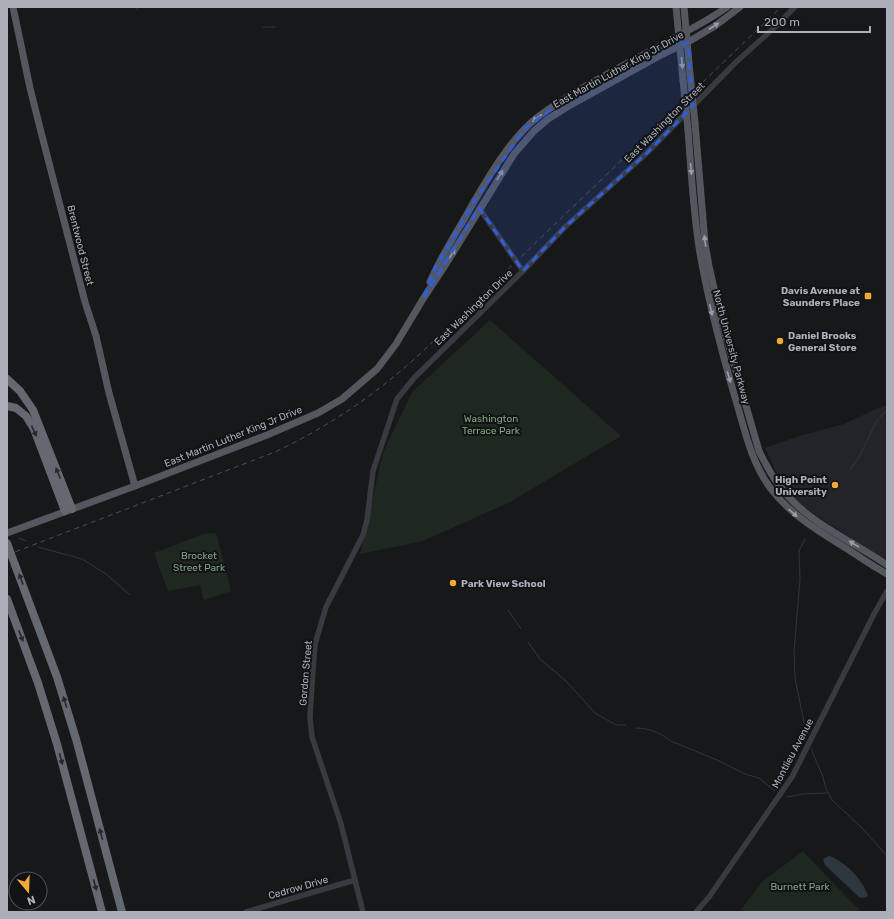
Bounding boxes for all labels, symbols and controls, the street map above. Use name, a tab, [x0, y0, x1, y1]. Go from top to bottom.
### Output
scale bar	[758, 8, 870, 34]
text: 200 m	[764, 15, 800, 29]
one-way arrow	[709, 22, 720, 29]
street label: East Martin Luther King Jr Drive	[551, 29, 686, 111]
one-way arrow	[679, 57, 685, 69]
street label: East Washington Street	[622, 80, 708, 165]
one-way arrow	[531, 114, 542, 123]
one-way arrow	[688, 163, 695, 175]
one-way arrow	[496, 170, 504, 180]
street label: Brentwood Street	[64, 204, 96, 287]
one-way arrow	[702, 235, 708, 247]
one-way arrow	[448, 248, 455, 260]
street label: East Washington Drive	[432, 267, 516, 348]
place label: Davis Avenue at Saunders Place	[781, 285, 860, 309]
street label: North University Parkway	[710, 289, 752, 406]
marker: Davis Avenue at Saunders Place	[863, 291, 873, 301]
one-way arrow	[709, 304, 715, 317]
place label: Daniel Brooks General Store	[788, 330, 857, 354]
marker: Daniel Brooks General Store	[775, 336, 785, 346]
one-way arrow	[726, 371, 732, 383]
street label: East Martin Luther King Jr Drive	[163, 404, 304, 470]
park label: Washington Terrace Park	[462, 413, 521, 437]
one-way arrow	[31, 425, 37, 437]
one-way arrow	[55, 466, 61, 478]
place label: High Point University	[775, 474, 827, 498]
marker: High Point University	[830, 480, 840, 490]
one-way arrow	[788, 508, 798, 517]
one-way arrow	[849, 540, 859, 548]
park label: Brocket Street Park	[173, 550, 226, 574]
one-way arrow	[17, 573, 23, 585]
marker: Park View School	[448, 578, 458, 588]
place label: Park View School	[461, 578, 546, 590]
one-way arrow	[18, 630, 24, 642]
street label: Gordon Street	[297, 640, 315, 706]
one-way arrow	[61, 695, 67, 707]
street label: Montlieu Avenue	[769, 716, 817, 790]
one-way arrow	[59, 753, 65, 765]
one-way arrow	[98, 827, 104, 840]
north arrow	[8, 871, 48, 911]
street label: Cedrow Drive	[267, 874, 330, 902]
one-way arrow	[92, 879, 98, 891]
park label: Burnett Park	[770, 881, 830, 893]
text: N	[25, 893, 37, 907]

